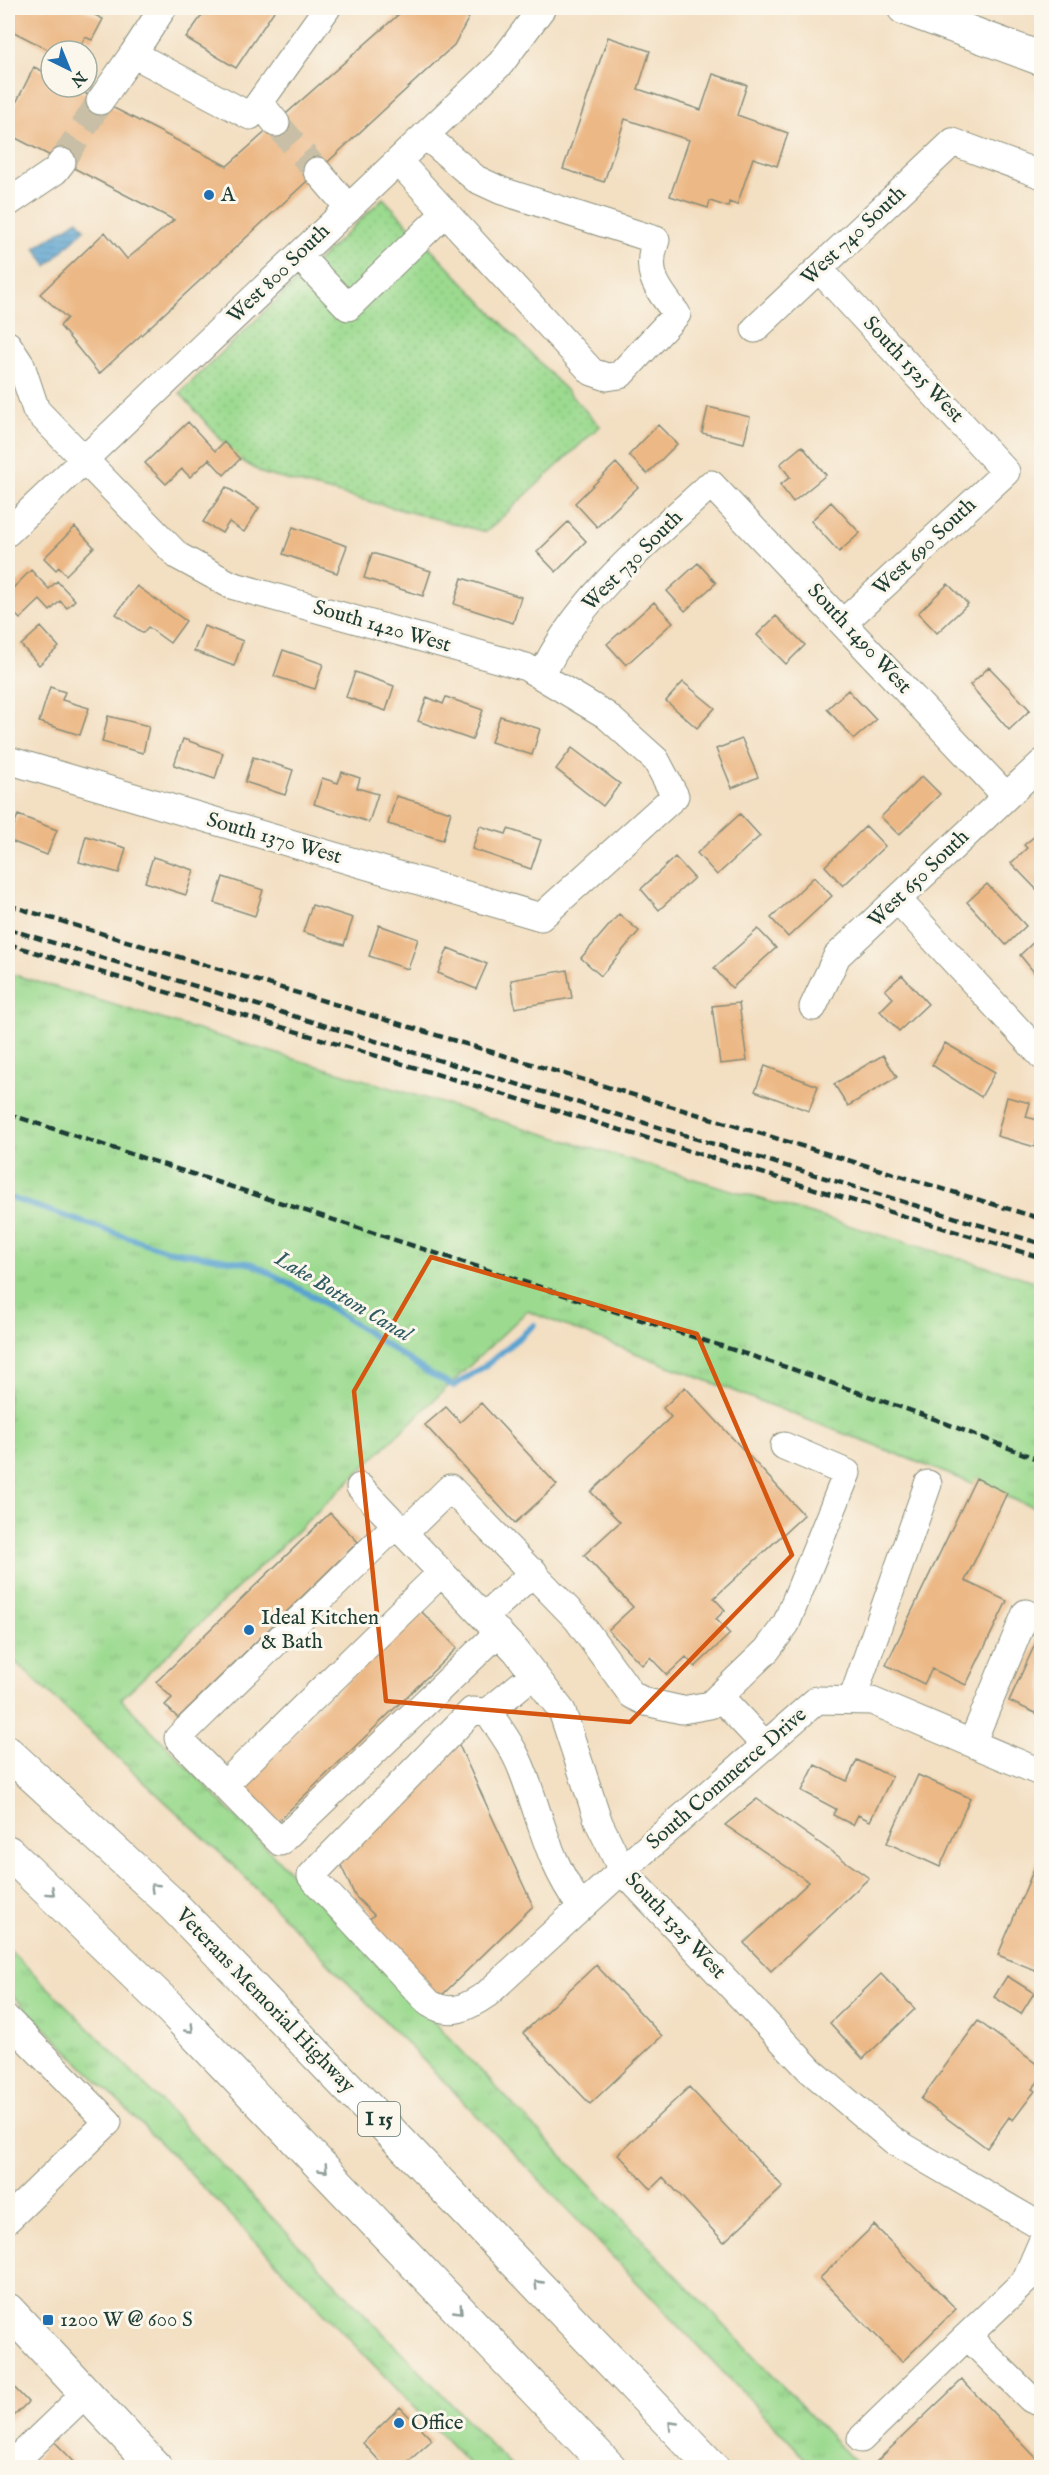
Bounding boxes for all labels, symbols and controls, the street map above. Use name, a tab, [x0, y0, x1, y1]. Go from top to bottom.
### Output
north arrow	[39, 39, 99, 99]
text: N	[66, 66, 90, 91]
street label: West 740 South	[796, 180, 912, 292]
place label: A	[220, 182, 236, 209]
marker: A	[202, 188, 216, 202]
street label: West 800 South	[222, 218, 336, 330]
street label: South 1525 West	[857, 311, 969, 429]
street label: West 690 South	[868, 492, 982, 602]
street label: West 730 South	[577, 505, 689, 617]
street label: South 1490 West	[801, 578, 917, 700]
street label: South 1420 West	[310, 594, 454, 660]
street label: South 1370 West	[203, 807, 345, 871]
street label: West 650 South	[863, 824, 975, 934]
water label: Lake Bottom Canal	[269, 1245, 418, 1350]
place label: Ideal Kitchen & Bath	[261, 1605, 379, 1656]
marker: Ideal Kitchen & Bath	[242, 1623, 256, 1637]
street label: South Commerce Drive	[641, 1702, 813, 1856]
street label: South 1325 West	[619, 1867, 731, 1985]
one-way arrow	[150, 1884, 161, 1895]
one-way arrow	[44, 1885, 54, 1896]
street label: Veterans Memorial Highway	[169, 1902, 361, 2100]
one-way arrow	[182, 2021, 193, 2032]
road number: I 15	[358, 2102, 400, 2136]
one-way arrow	[317, 2162, 328, 2173]
one-way arrow	[534, 2281, 545, 2292]
one-way arrow	[452, 2303, 463, 2314]
place label: 1200 W @ 600 S	[60, 2307, 193, 2334]
marker: 1200 W @ 600 S	[41, 2313, 55, 2327]
place label: Office	[411, 2410, 464, 2437]
marker: Office	[392, 2416, 406, 2430]
one-way arrow	[669, 2422, 680, 2433]

